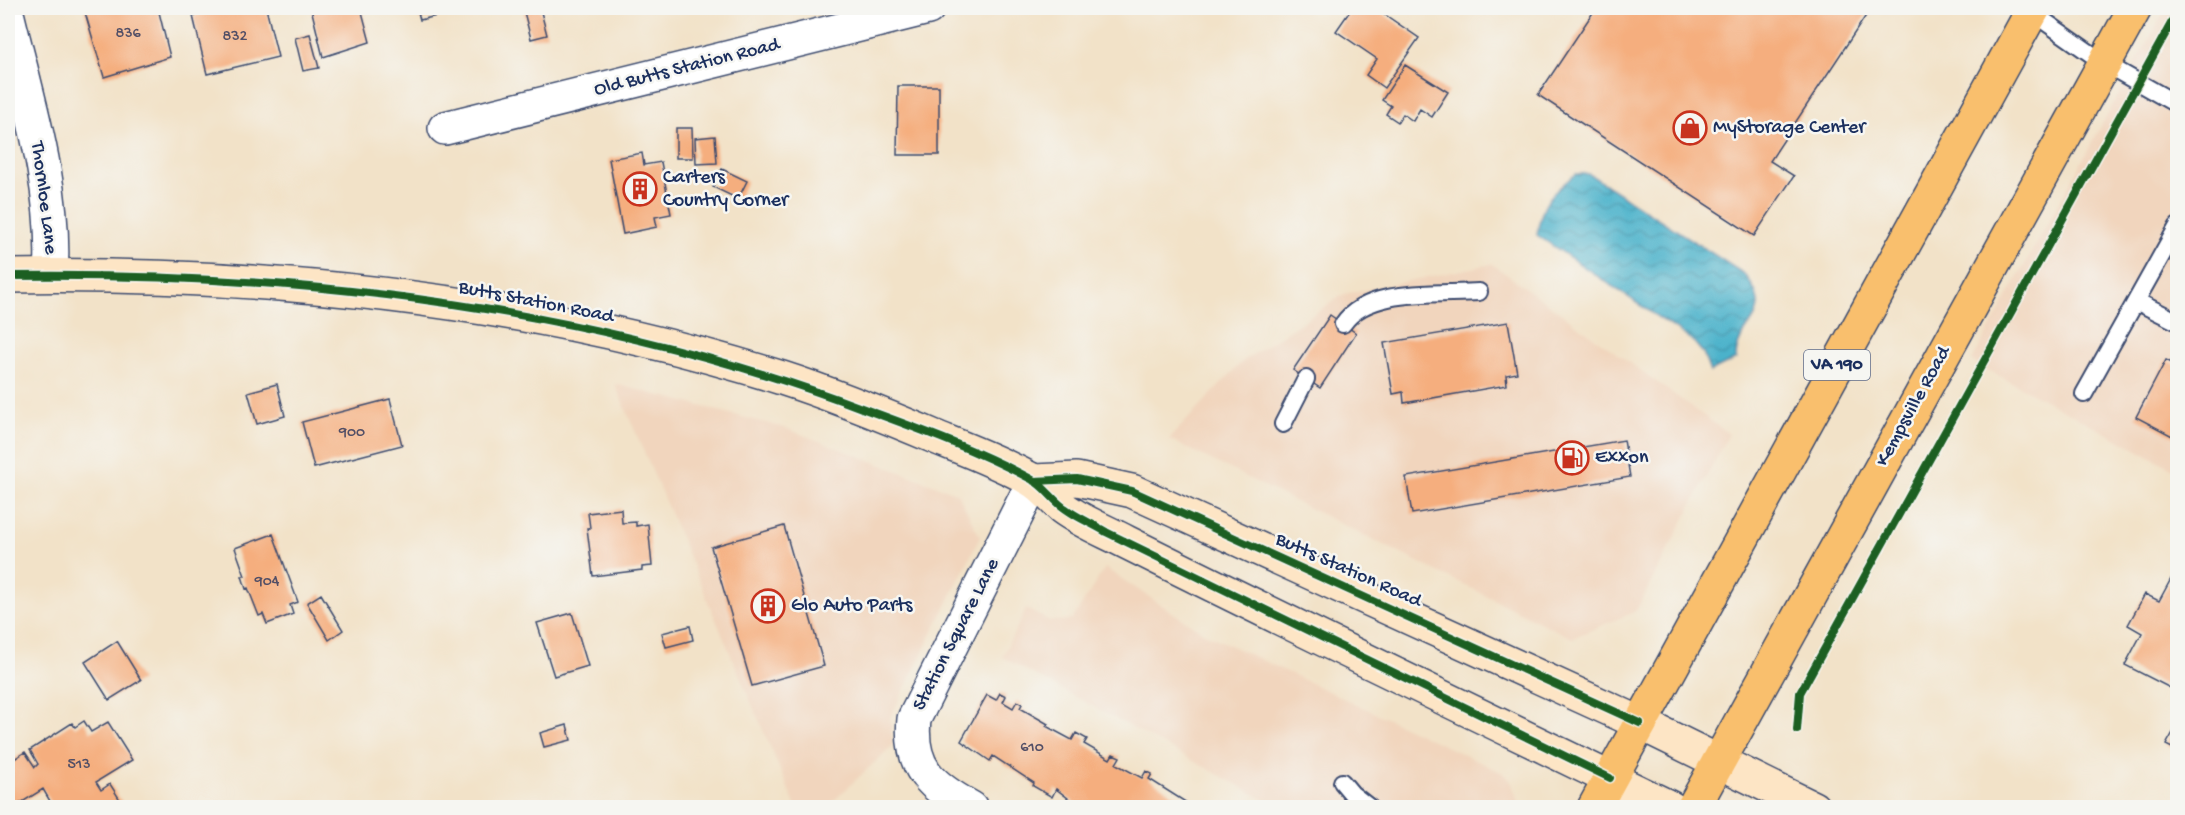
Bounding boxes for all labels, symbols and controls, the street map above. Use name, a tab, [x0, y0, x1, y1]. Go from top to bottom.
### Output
house number: 836	[115, 25, 141, 44]
house number: 832	[223, 28, 248, 47]
street label: Old Butts Station Road	[592, 33, 784, 102]
shop icon: MyStorage Center	[1672, 110, 1708, 146]
place label: MyStorage Center	[1713, 117, 1867, 140]
street label: Thornloe Lane	[25, 139, 61, 256]
place label: Carters Country Corner	[663, 167, 790, 213]
building icon: Carters Country Corner	[622, 171, 658, 207]
street label: Butts Station Road	[456, 277, 618, 330]
street label: Kempsville Road	[1872, 341, 1958, 471]
road number: VA 190	[1804, 350, 1870, 380]
house number: 900	[338, 424, 365, 443]
fuel station icon: Exxon	[1554, 440, 1590, 476]
place label: Exxon	[1595, 447, 1649, 470]
street label: Butts Station Road	[1271, 528, 1427, 614]
street label: Station Square Lane	[909, 554, 1006, 715]
house number: 904	[254, 573, 280, 592]
building icon: Glo Auto Parts	[750, 588, 786, 624]
place label: Glo Auto Parts	[791, 595, 913, 618]
house number: 610	[1020, 739, 1044, 758]
house number: 513	[67, 756, 91, 775]

